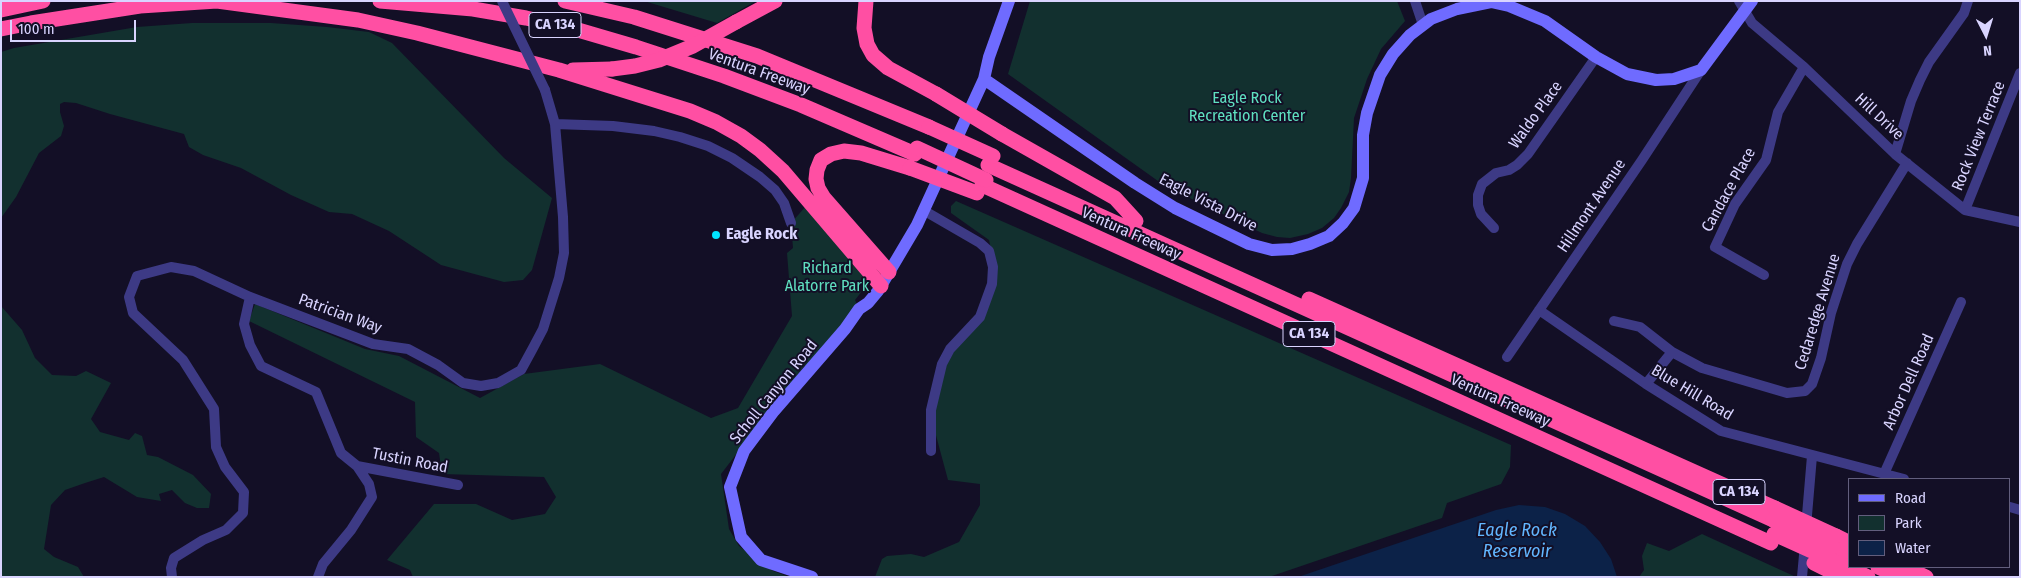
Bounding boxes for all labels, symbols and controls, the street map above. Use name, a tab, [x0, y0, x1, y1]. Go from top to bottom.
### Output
scale bar	[12, 10, 139, 42]
north arrow	[1961, 10, 2011, 60]
road number: CA 134	[529, 12, 581, 38]
text: 100 m	[18, 20, 55, 38]
text: N	[1982, 42, 1992, 59]
street label: Ventura Freeway	[706, 45, 812, 99]
street label: Waldo Place	[1505, 78, 1567, 152]
street label: Rock View Terrace	[1948, 78, 2010, 194]
park label: Eagle Rock Recreation Center	[1189, 89, 1305, 127]
street label: Hill Drive	[1851, 90, 1907, 144]
street label: Candace Place	[1698, 144, 1760, 236]
street label: Hillmont Avenue	[1554, 156, 1630, 256]
street label: Eagle Vista Drive	[1156, 170, 1260, 236]
street label: Ventura Freeway	[1078, 204, 1184, 264]
place label: Eagle Rock	[726, 225, 797, 245]
marker: Eagle Rock	[710, 229, 722, 241]
street label: Cedaredge Avenue	[1791, 251, 1845, 373]
park label: Richard Alatorre Park	[785, 259, 869, 297]
street label: Patrician Way	[296, 290, 384, 338]
road number: CA 134	[1283, 322, 1335, 346]
street label: Arbor Dell Road	[1879, 331, 1939, 433]
street label: Scholl Canyon Road	[726, 336, 822, 448]
street label: Blue Hill Road	[1648, 361, 1736, 425]
street label: Ventura Freeway	[1447, 371, 1553, 431]
street label: Tustin Road	[371, 444, 449, 478]
legend	[1848, 478, 2011, 568]
road number: CA 134	[1713, 480, 1765, 504]
text: Road	[1895, 489, 1926, 507]
text: Park	[1895, 514, 1922, 532]
water label: Eagle Rock Reservoir	[1477, 520, 1557, 562]
text: Water	[1895, 539, 1930, 557]

